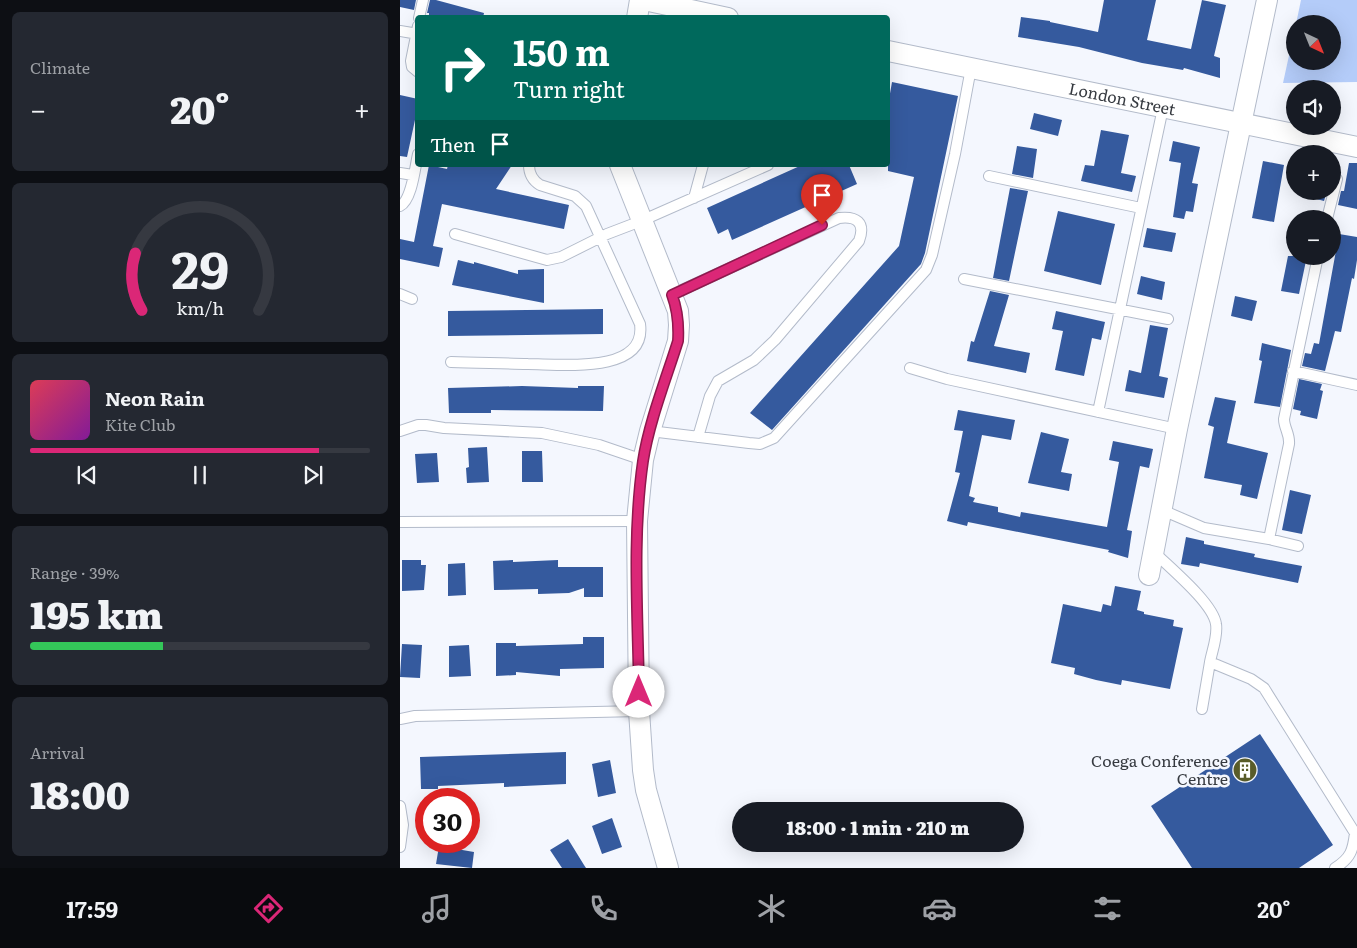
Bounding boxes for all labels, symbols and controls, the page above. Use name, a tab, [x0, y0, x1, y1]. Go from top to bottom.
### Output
north arrow	[1286, 15, 1341, 70]
map controls	[1286, 15, 1341, 265]
text: 150 m	[513, 25, 610, 77]
icon: right	[430, 35, 495, 100]
text: Climate	[30, 55, 90, 79]
text: Turn right	[513, 72, 625, 105]
street label: London Street	[1067, 75, 1178, 121]
text: 20°	[170, 79, 230, 136]
button: sound	[1286, 80, 1341, 135]
text: −	[30, 87, 46, 129]
text: +	[354, 87, 370, 129]
text: Then	[430, 130, 476, 158]
icon: arrive	[486, 130, 514, 158]
button: +	[1286, 145, 1341, 200]
pin	[801, 174, 843, 225]
icon: arrive	[808, 181, 836, 209]
button: −	[1286, 210, 1341, 265]
text: 29	[171, 228, 229, 305]
text: km/h	[176, 294, 224, 321]
text: Neon Rain	[105, 384, 205, 412]
text: Kite Club	[105, 412, 176, 436]
icon: previous	[73, 461, 101, 489]
icon: pause	[186, 461, 214, 489]
icon: next	[299, 461, 327, 489]
text: Range · 39%	[30, 560, 120, 584]
text: 195 km	[30, 584, 163, 641]
position arrow	[612, 665, 664, 717]
text: Arrival	[30, 740, 85, 764]
place label: Coega Conference Centre	[1091, 748, 1228, 790]
building icon: Coega Conference Centre	[1232, 757, 1258, 783]
text: 18:00	[30, 764, 130, 821]
speed limit sign: 30	[415, 788, 480, 853]
text: 18:00 · 1 min · 210 m	[786, 813, 970, 841]
icon: directions	[251, 891, 286, 926]
icon: music	[419, 891, 454, 926]
icon: phone	[586, 891, 621, 926]
icon: climate	[754, 891, 789, 926]
icon: car	[922, 891, 957, 926]
icon: filters	[1090, 891, 1125, 926]
text: 17:59	[66, 892, 118, 925]
text: 20°	[1257, 892, 1291, 925]

